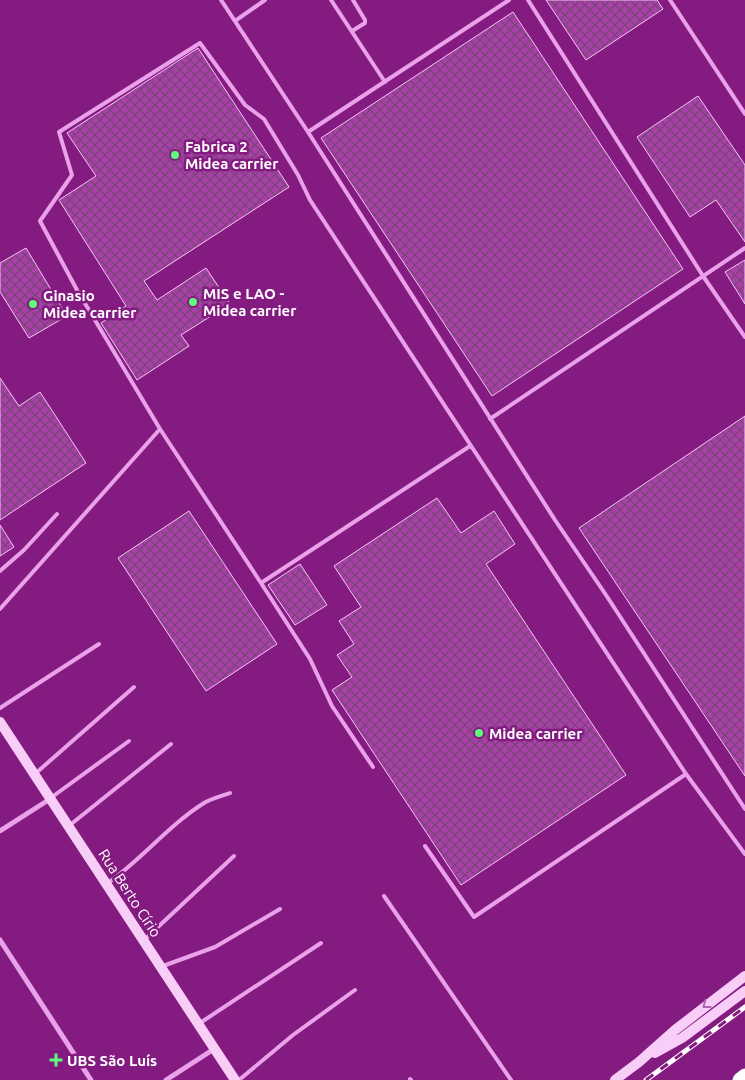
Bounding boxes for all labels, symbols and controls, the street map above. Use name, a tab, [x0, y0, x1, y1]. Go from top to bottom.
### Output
place label: Fabrica 2 Midea carrier	[185, 138, 279, 172]
marker: Fabrica 2 Midea carrier	[169, 149, 181, 161]
place label: MIS e LAO - Midea carrier	[203, 285, 297, 319]
place label: Ginasio Midea carrier	[43, 287, 137, 321]
marker: MIS e LAO - Midea carrier	[187, 296, 199, 308]
marker: Ginasio Midea carrier	[27, 298, 39, 310]
place label: Midea carrier	[489, 725, 583, 742]
marker: Midea carrier	[473, 727, 485, 739]
street label: Rua Berto Círio	[95, 846, 165, 940]
one-way arrow	[703, 1000, 712, 1008]
place label: UBS São Luís	[67, 1052, 157, 1069]
marker: UBS São Luís	[49, 1053, 63, 1067]

